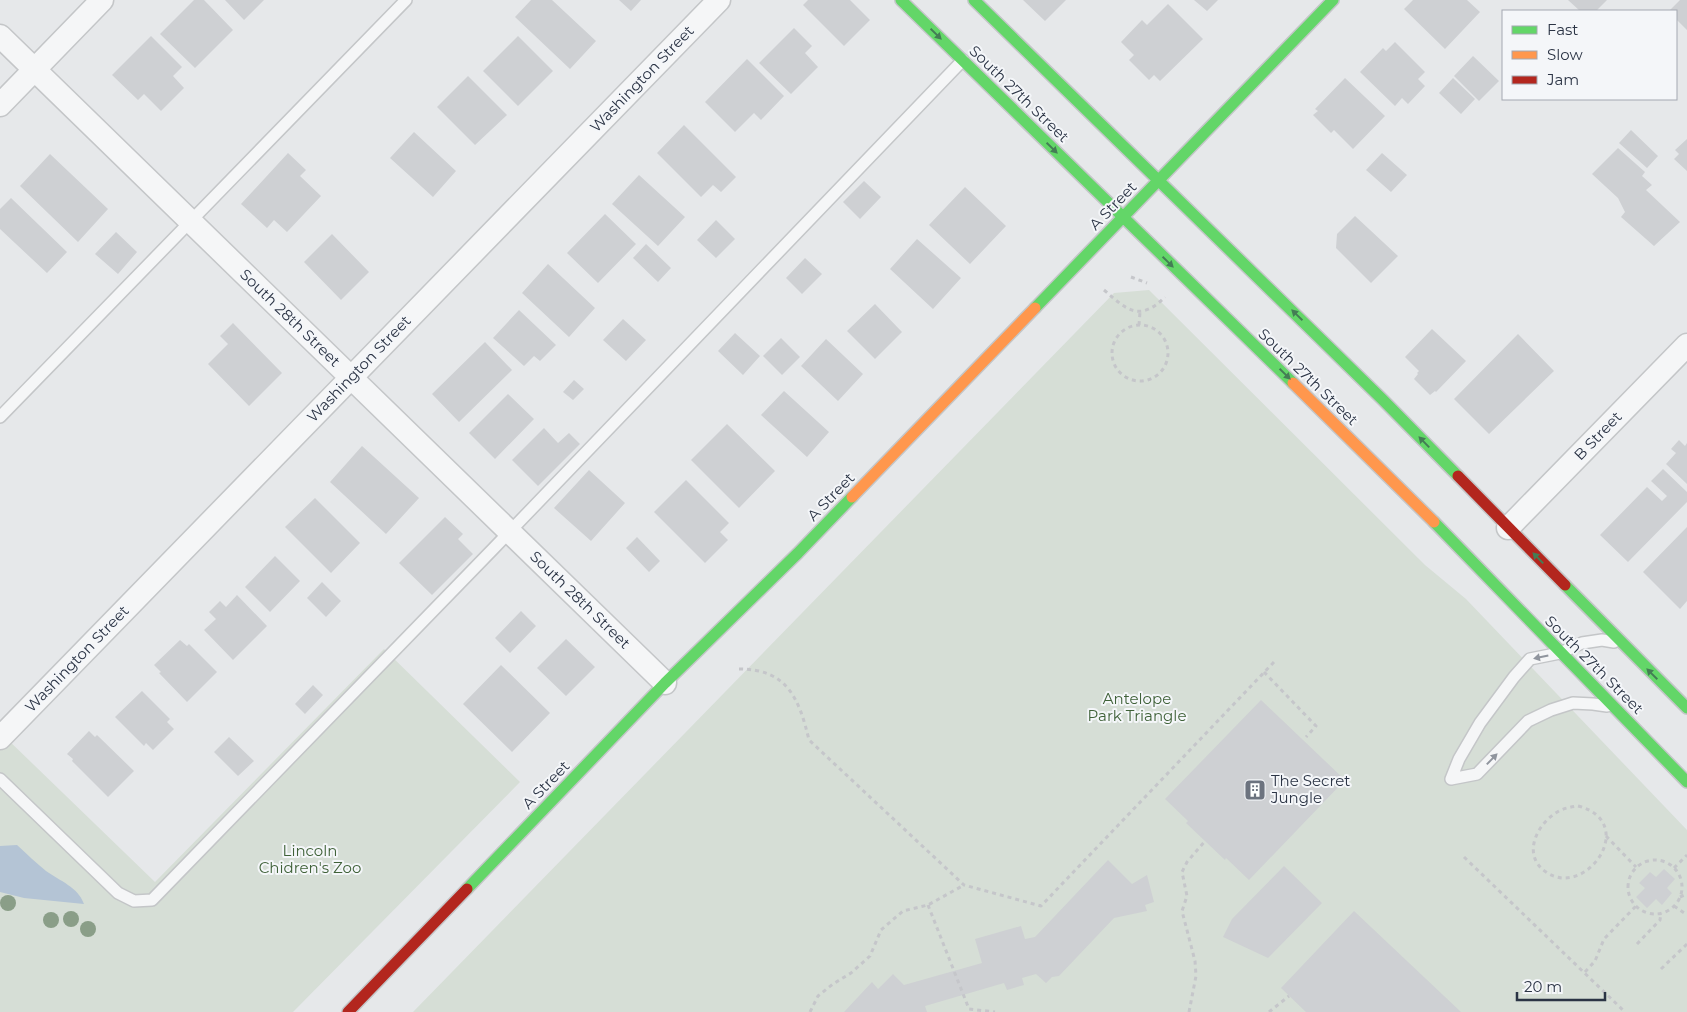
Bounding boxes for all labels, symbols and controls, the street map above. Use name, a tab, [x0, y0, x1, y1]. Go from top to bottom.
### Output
legend	[1502, 10, 1677, 100]
text: Fast	[1547, 20, 1578, 39]
street label: Washington Street	[586, 21, 698, 136]
one-way arrow	[930, 28, 942, 40]
street label: South 27th Street	[965, 41, 1073, 146]
text: Slow	[1547, 45, 1583, 64]
text: Jam	[1546, 70, 1579, 89]
one-way arrow	[1046, 141, 1058, 153]
street label: A Street	[1085, 177, 1140, 234]
one-way arrow	[1162, 255, 1174, 267]
street label: South 28th Street	[236, 265, 345, 370]
one-way arrow	[1291, 309, 1303, 321]
street label: Washington Street	[303, 311, 415, 426]
street label: South 27th Street	[1254, 324, 1362, 429]
one-way arrow	[1279, 368, 1291, 380]
street label: B Street	[1570, 407, 1626, 464]
one-way arrow	[1418, 436, 1430, 448]
street label: A Street	[803, 468, 858, 525]
street label: South 28th Street	[526, 547, 635, 652]
one-way arrow	[1532, 552, 1544, 564]
street label: Washington Street	[21, 601, 133, 716]
street label: South 27th Street	[1541, 611, 1648, 718]
one-way arrow	[1533, 653, 1548, 661]
one-way arrow	[1646, 668, 1658, 680]
park label: Antelope Park Triangle	[1088, 689, 1186, 725]
one-way arrow	[1486, 753, 1498, 765]
street label: A Street	[518, 756, 573, 813]
place label: The Secret Jungle	[1270, 771, 1350, 807]
building icon: The Secret Jungle	[1243, 778, 1267, 802]
park label: Lincoln Chidren's Zoo	[259, 841, 361, 877]
scale bar	[1517, 970, 1604, 1002]
text: 20 m	[1524, 977, 1562, 996]

